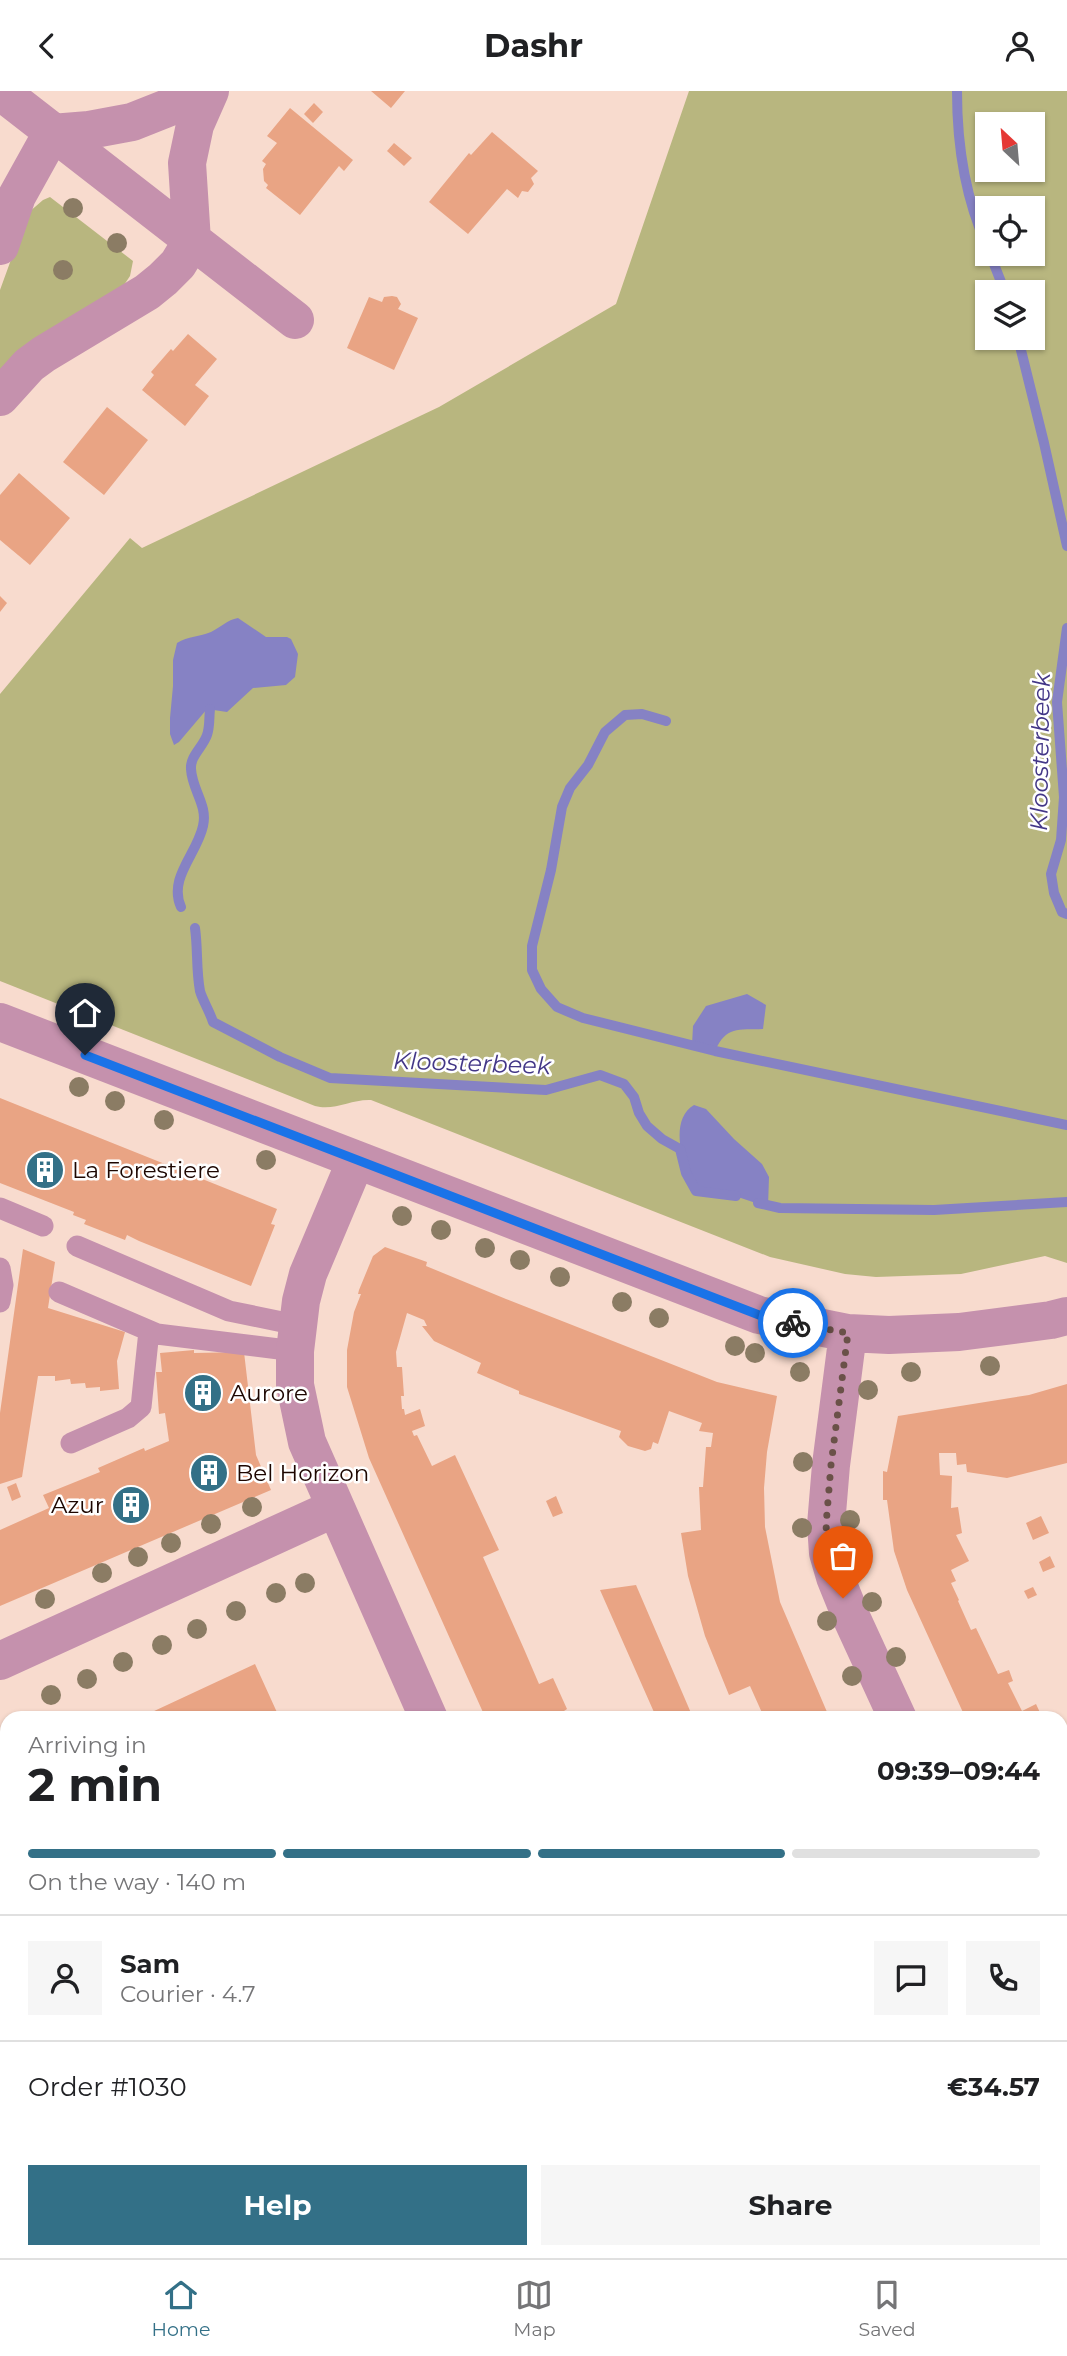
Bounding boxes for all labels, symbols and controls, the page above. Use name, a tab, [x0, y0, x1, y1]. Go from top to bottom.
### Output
text: Dashr	[484, 26, 583, 65]
icon: back	[28, 27, 66, 65]
icon: person	[1001, 27, 1039, 65]
north arrow	[975, 112, 1045, 182]
map controls	[975, 112, 1045, 350]
button: locate	[975, 196, 1045, 266]
button: layers	[975, 280, 1045, 350]
water label: Kloosterbeek	[1024, 671, 1056, 831]
pin	[55, 983, 115, 1055]
icon: home	[66, 994, 104, 1032]
water label: Kloosterbeek	[392, 1046, 553, 1080]
building icon: La Forestiere	[24, 1149, 66, 1191]
place label: La Forestiere	[72, 1156, 220, 1184]
courier	[758, 1288, 828, 1358]
icon: bike	[774, 1304, 812, 1342]
building icon: Aurore	[182, 1372, 224, 1414]
place label: Aurore	[230, 1379, 308, 1407]
building icon: Bel Horizon	[188, 1452, 230, 1494]
place label: Bel Horizon	[236, 1459, 369, 1487]
building icon: Azur	[110, 1484, 152, 1526]
place label: Azur	[51, 1491, 104, 1519]
pin	[813, 1526, 873, 1598]
icon: bag	[824, 1537, 862, 1575]
text: Arriving in	[28, 1731, 147, 1759]
text: 09:39–09:44	[877, 1755, 1040, 1787]
text: 2 min	[28, 1756, 162, 1813]
text: On the way · 140 m	[28, 1868, 246, 1896]
button: person	[28, 1941, 102, 2015]
button: chat	[874, 1941, 948, 2015]
button: phone	[966, 1941, 1040, 2015]
text: Sam	[120, 1948, 180, 1980]
text: Courier · 4.7	[120, 1980, 256, 2008]
text: Order #1030	[28, 2071, 187, 2103]
text: €34.57	[947, 2071, 1040, 2103]
button: Help	[28, 2165, 527, 2245]
button: Share	[541, 2165, 1040, 2245]
tab: Home	[151, 2276, 210, 2341]
tab: Map	[513, 2276, 556, 2341]
tab: Saved	[858, 2276, 916, 2341]

